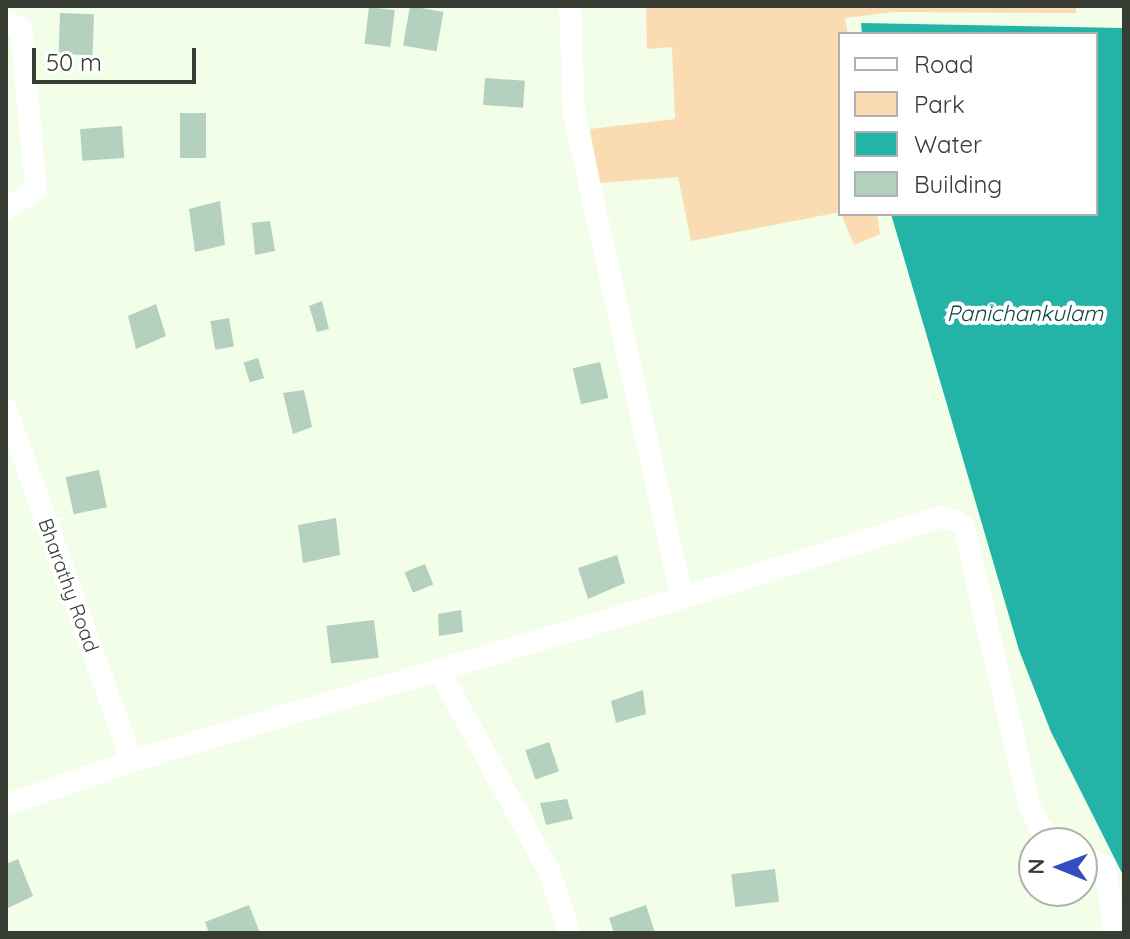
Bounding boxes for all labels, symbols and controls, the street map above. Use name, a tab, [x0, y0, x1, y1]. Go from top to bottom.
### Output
scale bar	[36, 32, 200, 82]
legend	[838, 32, 1098, 216]
text: 50 m	[46, 47, 102, 77]
text: Road	[914, 49, 974, 79]
text: Park	[914, 89, 965, 119]
text: Water	[914, 129, 982, 159]
text: Building	[914, 169, 1002, 199]
water label: Panichankulam	[947, 301, 1103, 327]
street label: Bharathy Road	[34, 515, 104, 655]
north arrow	[1018, 827, 1098, 907]
text: N	[1022, 858, 1050, 875]

